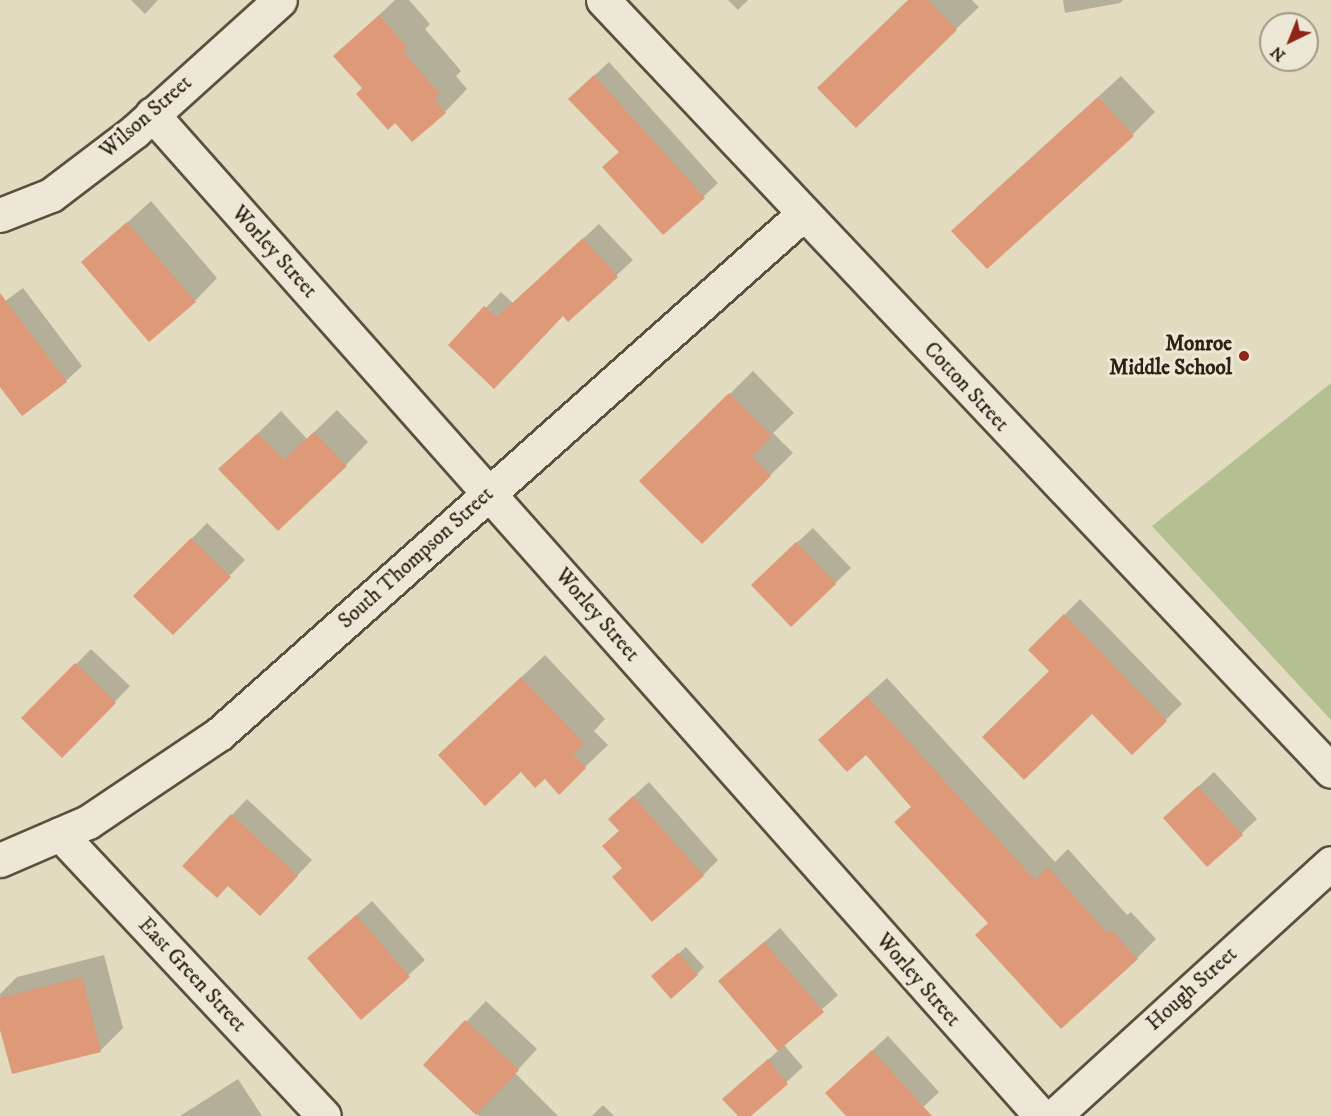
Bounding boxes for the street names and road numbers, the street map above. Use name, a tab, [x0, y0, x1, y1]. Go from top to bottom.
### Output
street label: Wilson Street	[95, 70, 197, 164]
street label: Worley Street	[226, 201, 322, 303]
street label: Cotton Street	[918, 337, 1014, 437]
street label: South Thompson Street	[333, 482, 499, 634]
street label: Worley Street	[550, 563, 644, 667]
street label: East Green Street	[133, 913, 251, 1037]
street label: Worley Street	[871, 928, 965, 1032]
street label: Hough Street	[1142, 942, 1242, 1036]

